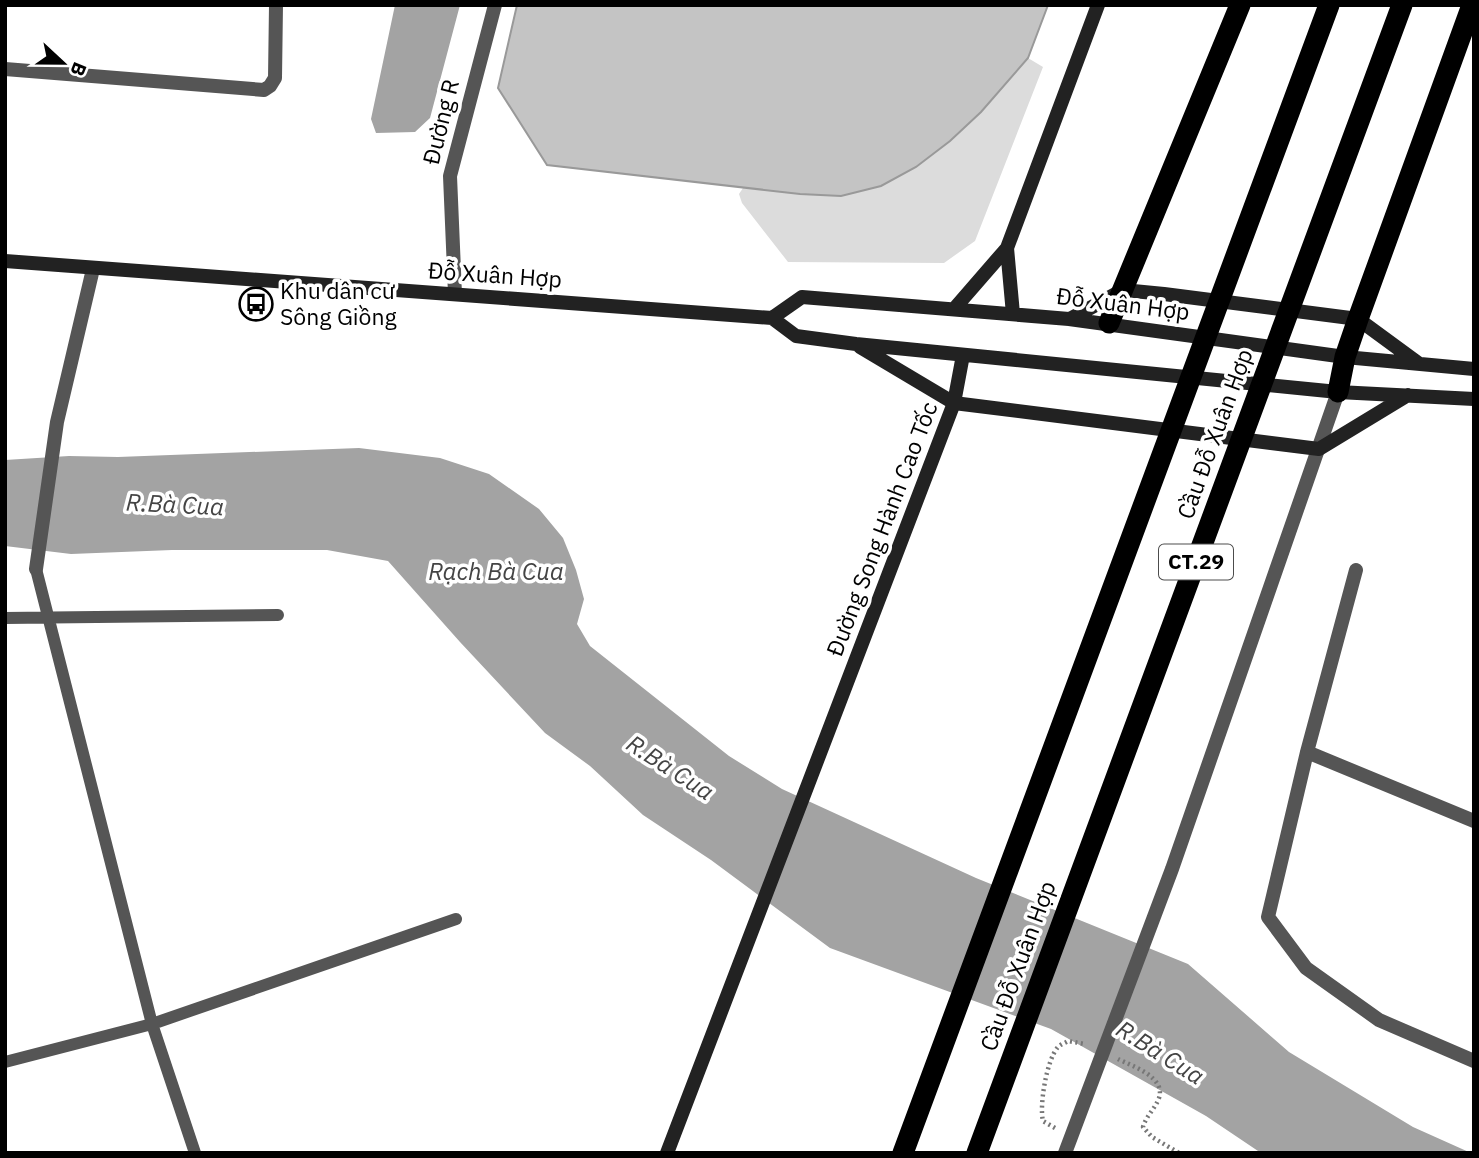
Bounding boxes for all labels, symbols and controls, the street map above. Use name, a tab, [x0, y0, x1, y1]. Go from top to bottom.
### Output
north arrow	[28, 28, 98, 98]
text: B	[65, 59, 92, 80]
street label: Đường R	[415, 76, 465, 168]
street label: Đỗ Xuân Hợp	[427, 254, 563, 294]
place label: Khu dân cư Sông Giồng	[280, 275, 397, 331]
street label: Đỗ Xuân Hợp	[1055, 280, 1191, 326]
bus stop icon: Khu dân cư Sông Giồng	[237, 285, 275, 323]
street label: Cầu Đỗ Xuân Hợp	[1169, 344, 1259, 523]
street label: Đường Song Hành Cao Tốc	[819, 397, 943, 660]
water label: R.Bà Cua	[125, 485, 225, 523]
road number: CT.29	[1159, 544, 1233, 580]
water label: Rạch Bà Cua	[428, 555, 564, 587]
water label: R.Bà Cua	[621, 727, 720, 807]
street label: Cầu Đỗ Xuân Hợp	[972, 876, 1062, 1055]
water label: R.Bà Cua	[1110, 1013, 1211, 1092]

